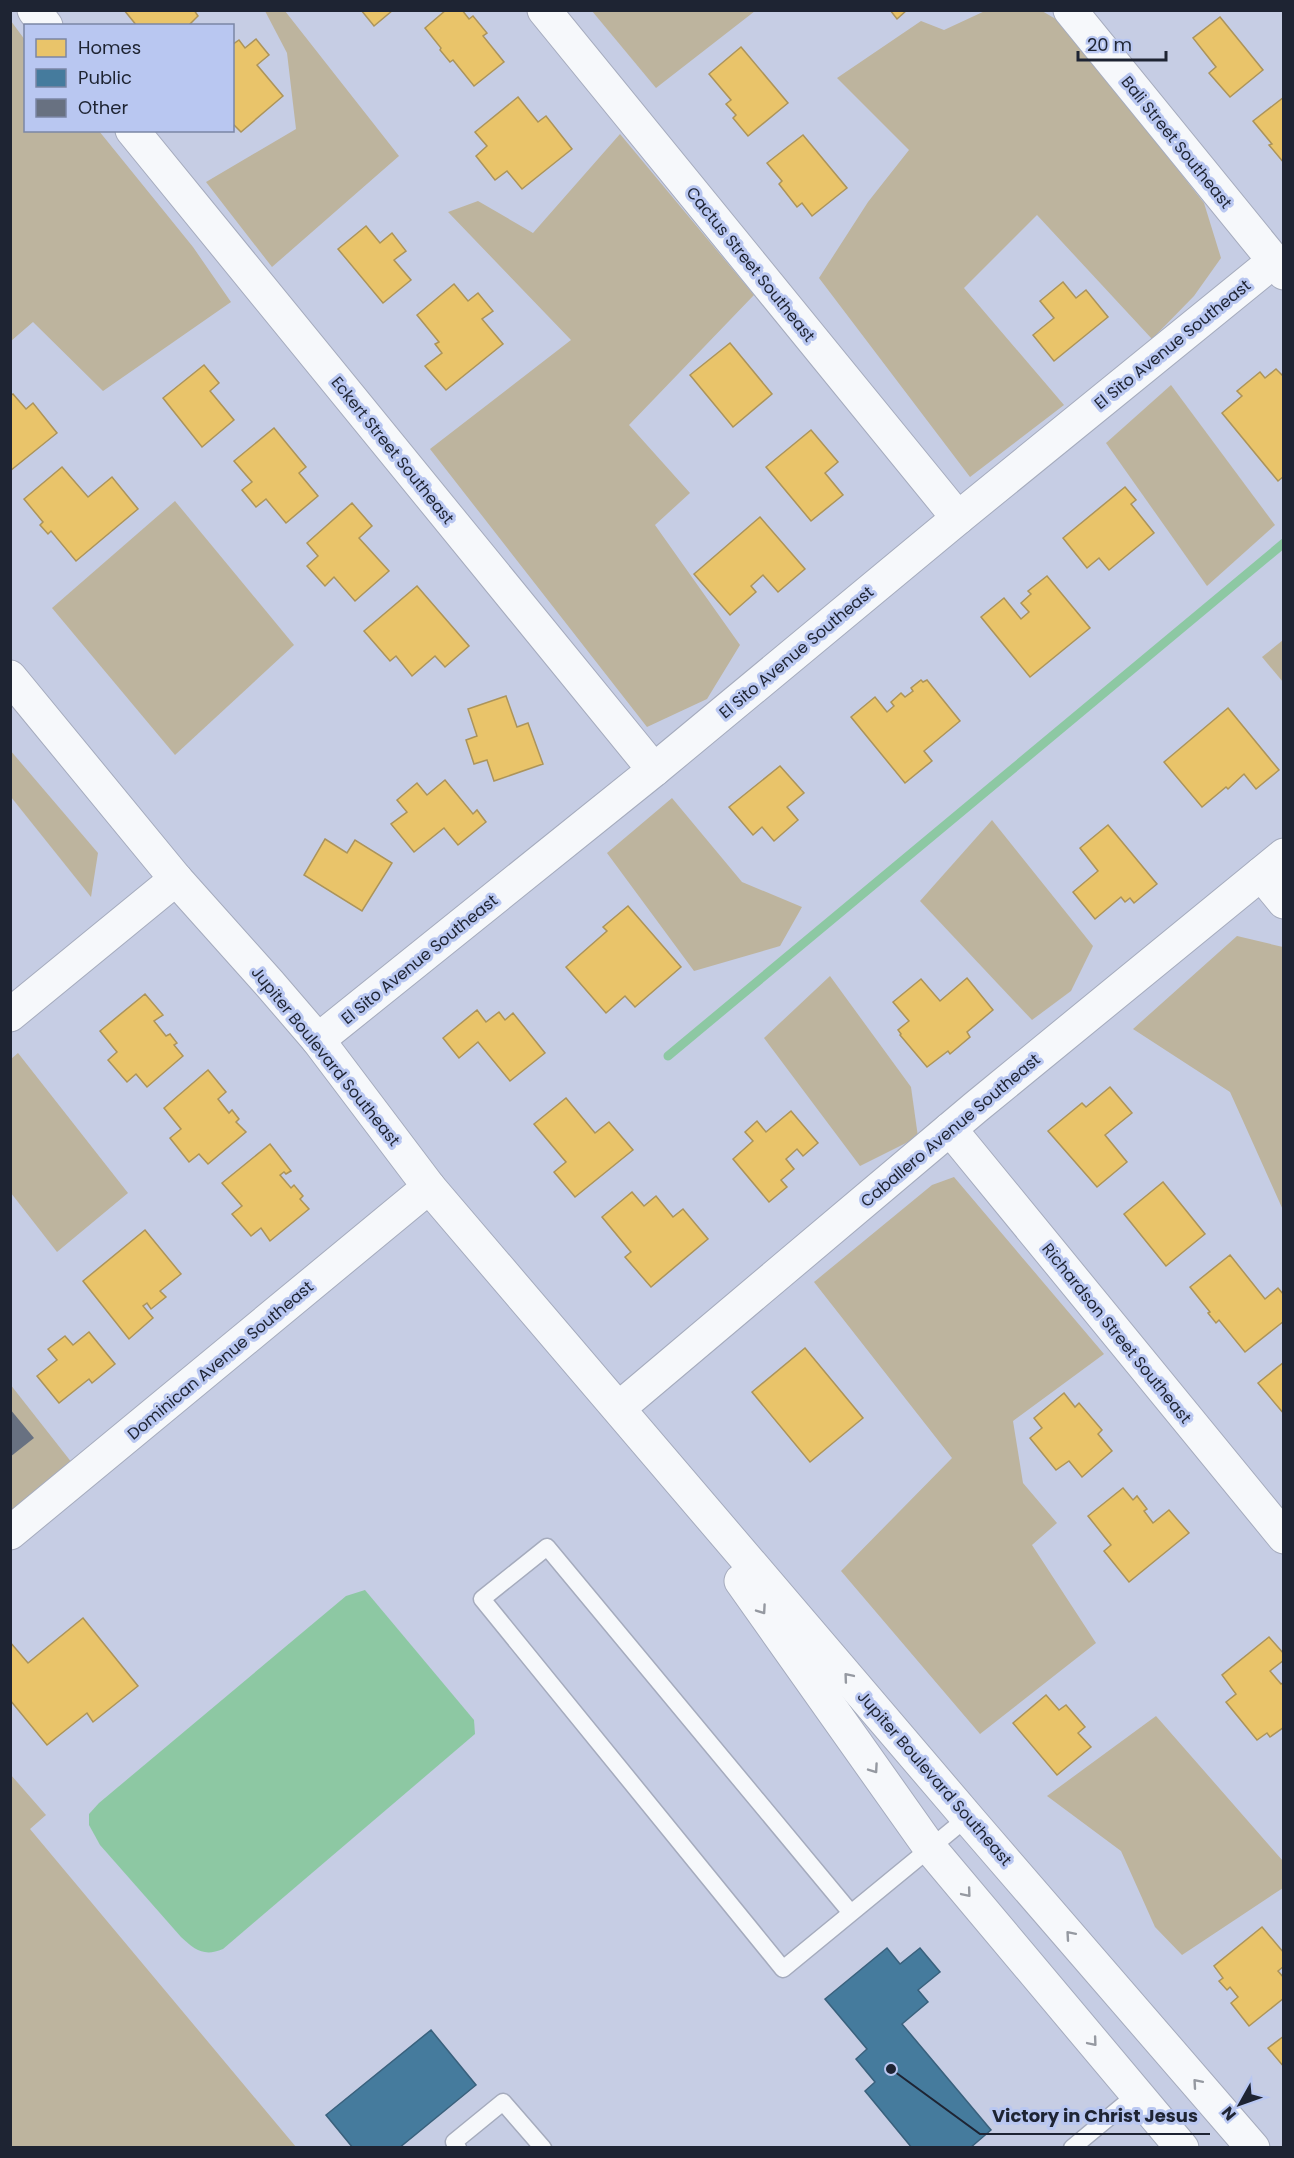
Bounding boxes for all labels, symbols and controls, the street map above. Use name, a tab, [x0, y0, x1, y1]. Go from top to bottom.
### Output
legend	[24, 24, 234, 132]
scale bar	[1078, 24, 1166, 62]
text: 20 m	[1087, 32, 1132, 57]
text: Homes	[78, 35, 141, 60]
text: Public	[78, 65, 132, 90]
street label: Bali Street Southeast	[1116, 71, 1237, 214]
text: Other	[78, 95, 128, 120]
street label: Cactus Street Southeast	[681, 182, 821, 347]
street label: El Sito Avenue Southeast	[1089, 274, 1256, 415]
street label: Eckert Street Southeast	[326, 372, 460, 529]
street label: El Sito Avenue Southeast	[714, 581, 879, 724]
street label: El Sito Avenue Southeast	[336, 889, 503, 1030]
street label: Jupiter Boulevard Southeast	[246, 962, 406, 1151]
street label: Caballero Avenue Southeast	[855, 1048, 1045, 1213]
street label: Richardson Street Southeast	[1036, 1238, 1197, 1429]
street label: Dominican Avenue Southeast	[122, 1275, 318, 1445]
one-way arrow	[755, 1603, 766, 1614]
one-way arrow	[844, 1673, 855, 1684]
street label: Jupiter Boulevard Southeast	[852, 1686, 1017, 1871]
one-way arrow	[867, 1763, 878, 1774]
one-way arrow	[960, 1886, 971, 1897]
one-way arrow	[1066, 1931, 1077, 1942]
one-way arrow	[1086, 2035, 1097, 2046]
north arrow	[1210, 2074, 1270, 2134]
one-way arrow	[1193, 2079, 1204, 2090]
callout: Victory in Christ Jesus	[980, 2098, 1210, 2134]
text: N	[1216, 2101, 1242, 2125]
text: Victory in Christ Jesus	[992, 2103, 1198, 2128]

